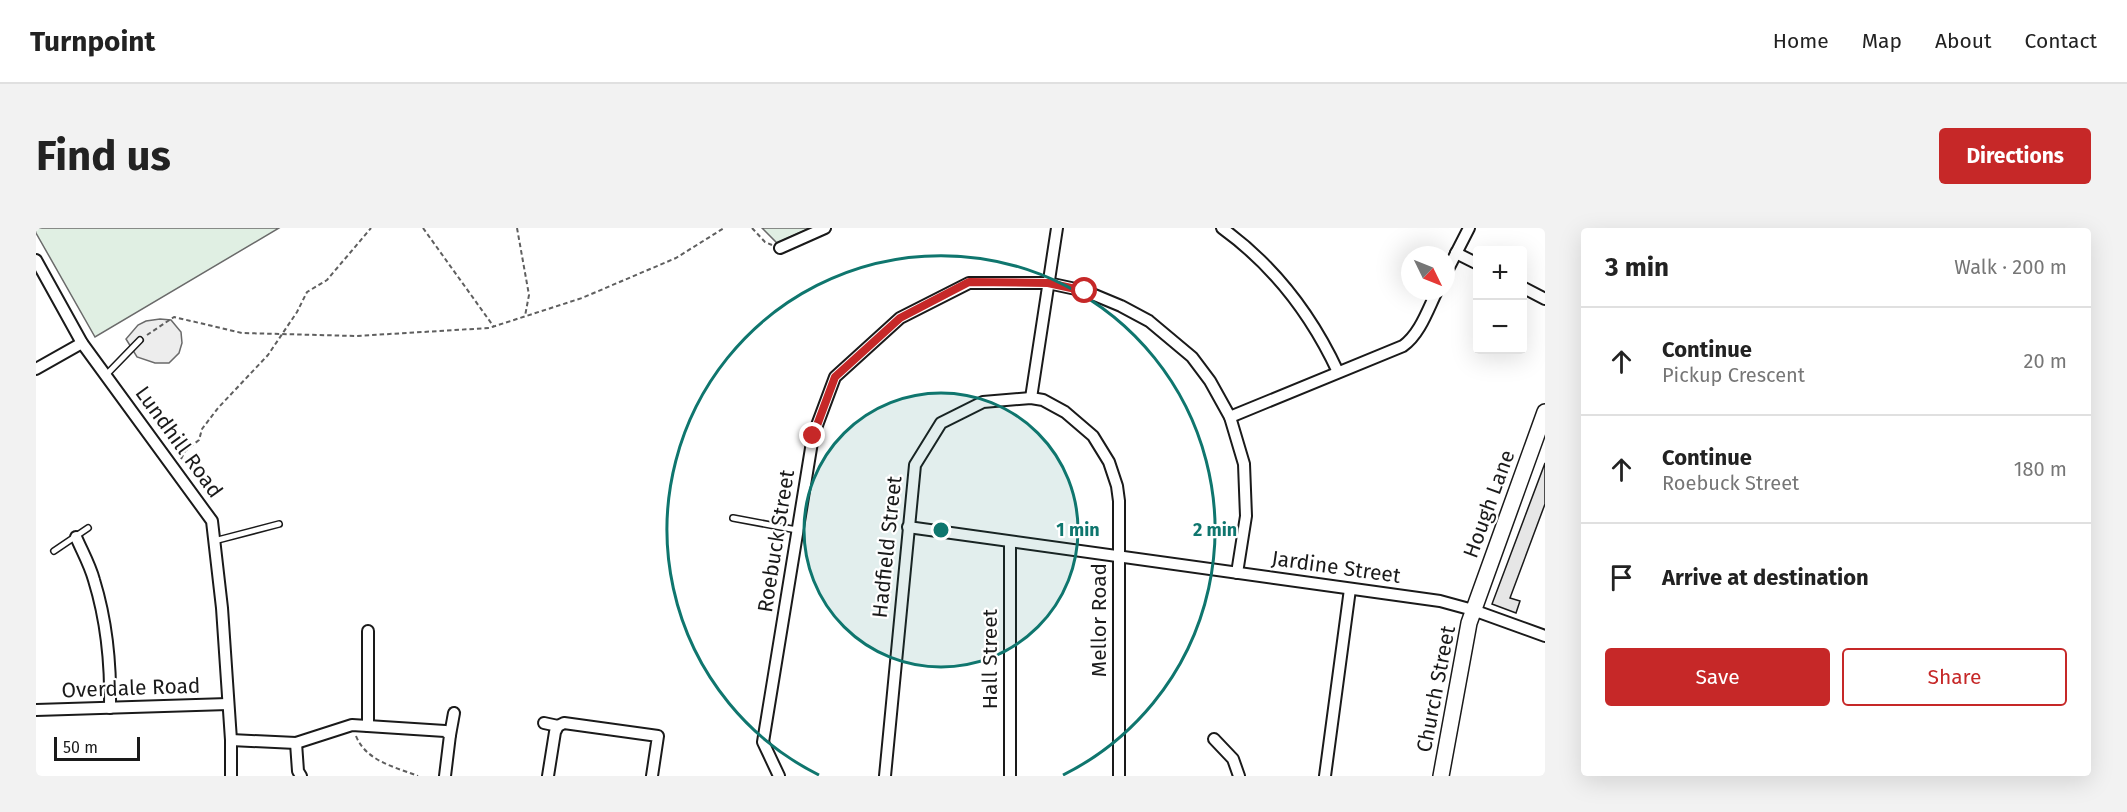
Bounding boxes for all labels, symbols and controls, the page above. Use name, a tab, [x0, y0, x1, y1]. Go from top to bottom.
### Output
text: Turnpoint	[30, 25, 155, 58]
text: Home	[1773, 28, 1829, 54]
text: Map	[1862, 28, 1902, 54]
text: About	[1935, 28, 1992, 54]
text: Contact	[2025, 28, 2097, 54]
button: Directions	[1939, 128, 2091, 184]
text: Find us	[36, 131, 171, 181]
north arrow	[1401, 246, 1455, 300]
map controls	[1473, 246, 1527, 354]
button: +	[1473, 246, 1527, 300]
text: 3 min	[1605, 252, 1669, 283]
text: Walk · 200 m	[1954, 255, 2067, 279]
route start	[1071, 277, 1097, 303]
button: −	[1473, 300, 1527, 354]
text: Continue	[1662, 336, 1752, 363]
icon: ahead	[1605, 345, 1638, 378]
text: 20 m	[2024, 349, 2067, 373]
text: Pickup Crescent	[1662, 363, 1805, 387]
street label: Lundhill Road	[130, 381, 228, 503]
route end	[799, 422, 825, 448]
text: Continue	[1662, 444, 1752, 471]
street label: Hough Lane	[1457, 446, 1521, 562]
icon: ahead	[1605, 453, 1638, 486]
text: 180 m	[2014, 457, 2067, 481]
street label: Roebuck Street	[752, 467, 800, 614]
text: Roebuck Street	[1662, 471, 1799, 495]
street label: Hadfield Street	[867, 474, 907, 619]
text: 1 min	[1056, 519, 1100, 541]
text: 2 min	[1193, 519, 1237, 541]
centre of rings	[931, 520, 951, 540]
street label: Jardine Street	[1270, 545, 1403, 589]
icon: arrive	[1605, 561, 1638, 594]
street label: Mellor Road	[1086, 563, 1112, 677]
text: Arrive at destination	[1662, 564, 1869, 591]
street label: Hall Street	[977, 608, 1003, 709]
street label: Church Street	[1411, 623, 1461, 755]
button: Save	[1605, 648, 1830, 706]
button: Share	[1842, 648, 2067, 706]
street label: Overdale Road	[61, 673, 201, 703]
scale bar	[54, 734, 140, 762]
text: 50 m	[63, 738, 98, 757]

